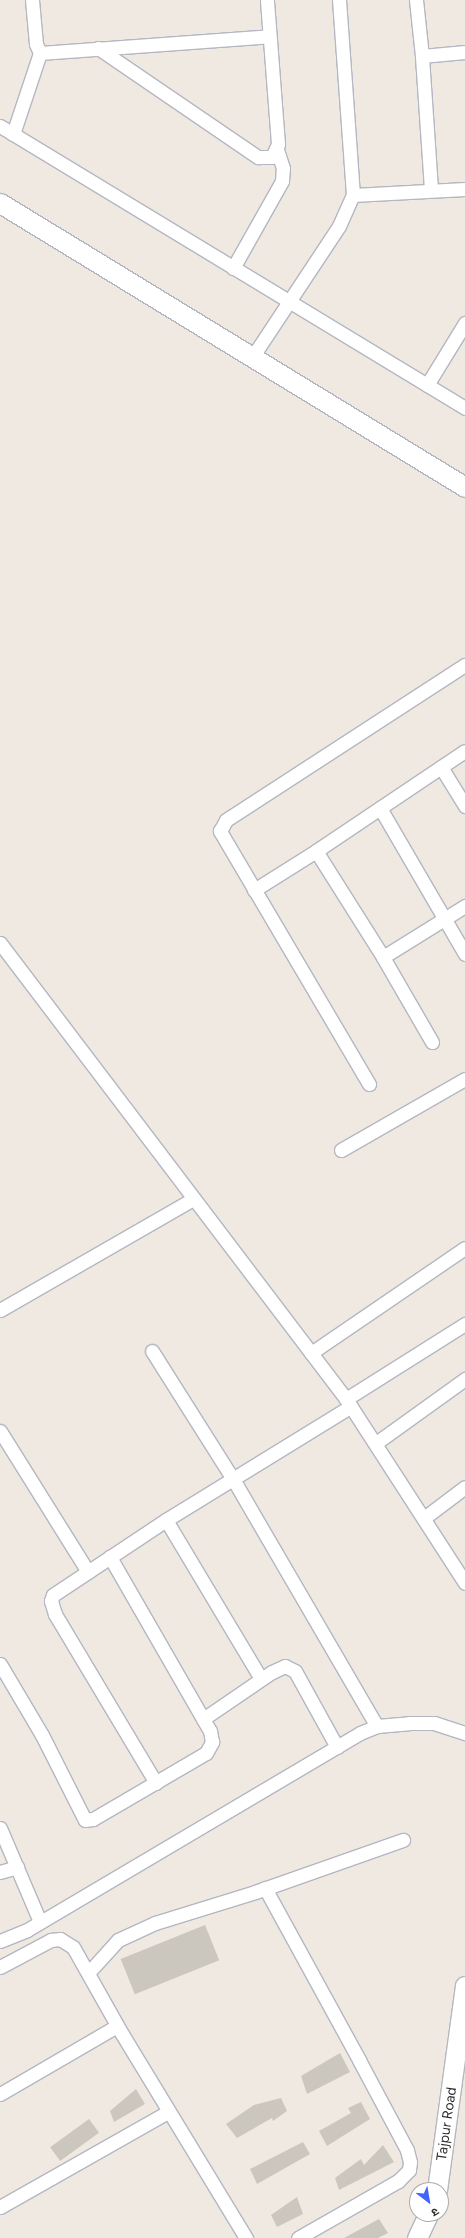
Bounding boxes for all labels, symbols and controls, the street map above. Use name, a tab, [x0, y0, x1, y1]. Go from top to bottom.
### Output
street label: Tajpur Road	[434, 2086, 460, 2162]
north arrow	[409, 2182, 449, 2222]
text: उ	[429, 2205, 441, 2219]

